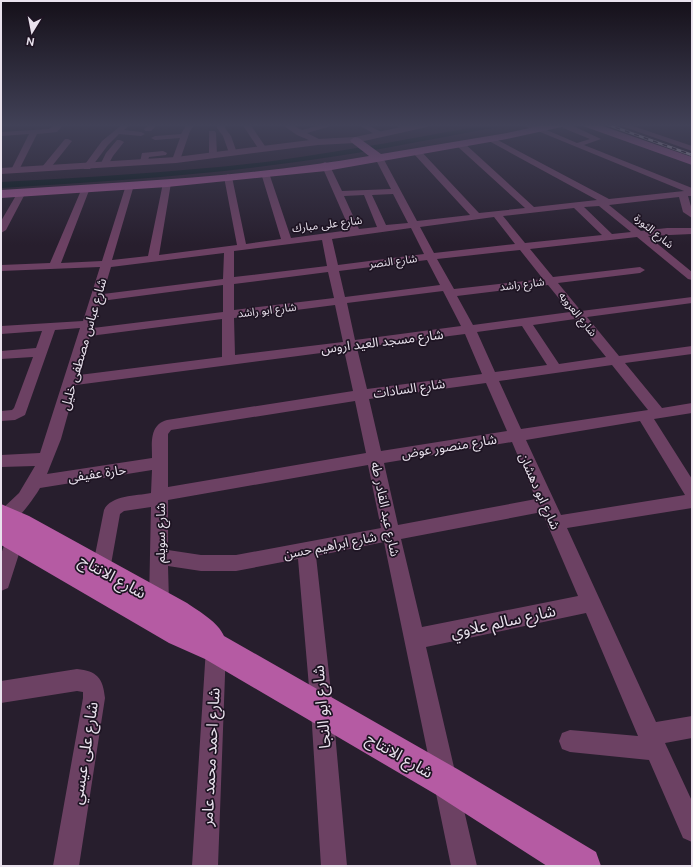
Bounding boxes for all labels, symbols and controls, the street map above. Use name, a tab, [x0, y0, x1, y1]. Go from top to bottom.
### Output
north arrow	[12, 12, 52, 52]
text: N	[25, 34, 35, 49]
street label: شارع الثورة	[631, 211, 677, 252]
street label: شارع على مبارك	[291, 213, 363, 236]
street label: شارع النصر	[367, 251, 418, 272]
street label: شارع راشد	[499, 274, 546, 295]
street label: شارع عباس مصطفى خليل	[56, 276, 112, 413]
street label: شارع العروبه	[555, 289, 600, 340]
street label: شارع ابو راشد	[237, 299, 298, 322]
street label: شارع مسجد العيد اروس	[320, 326, 444, 359]
street label: شارع السادات	[372, 375, 446, 404]
street label: شارع منصور عوض	[400, 431, 498, 464]
street label: شارع ابو دهشان	[513, 450, 564, 533]
street label: شارع عبد القادر طه	[365, 460, 404, 558]
street label: حارة عفيفى	[67, 461, 127, 486]
street label: شارع سويلم	[152, 503, 171, 563]
street label: شارع ابراهيم حسن	[282, 528, 379, 565]
street label: شارع الانتاج	[74, 549, 150, 605]
street label: شارع سالم علاوي	[449, 600, 558, 645]
street label: شارع ابو النجا	[307, 664, 338, 750]
street label: شارع احمد محمد عامر	[196, 687, 227, 828]
street label: شارع على عيسي	[66, 700, 105, 806]
street label: شارع الانتاج	[362, 728, 437, 785]

